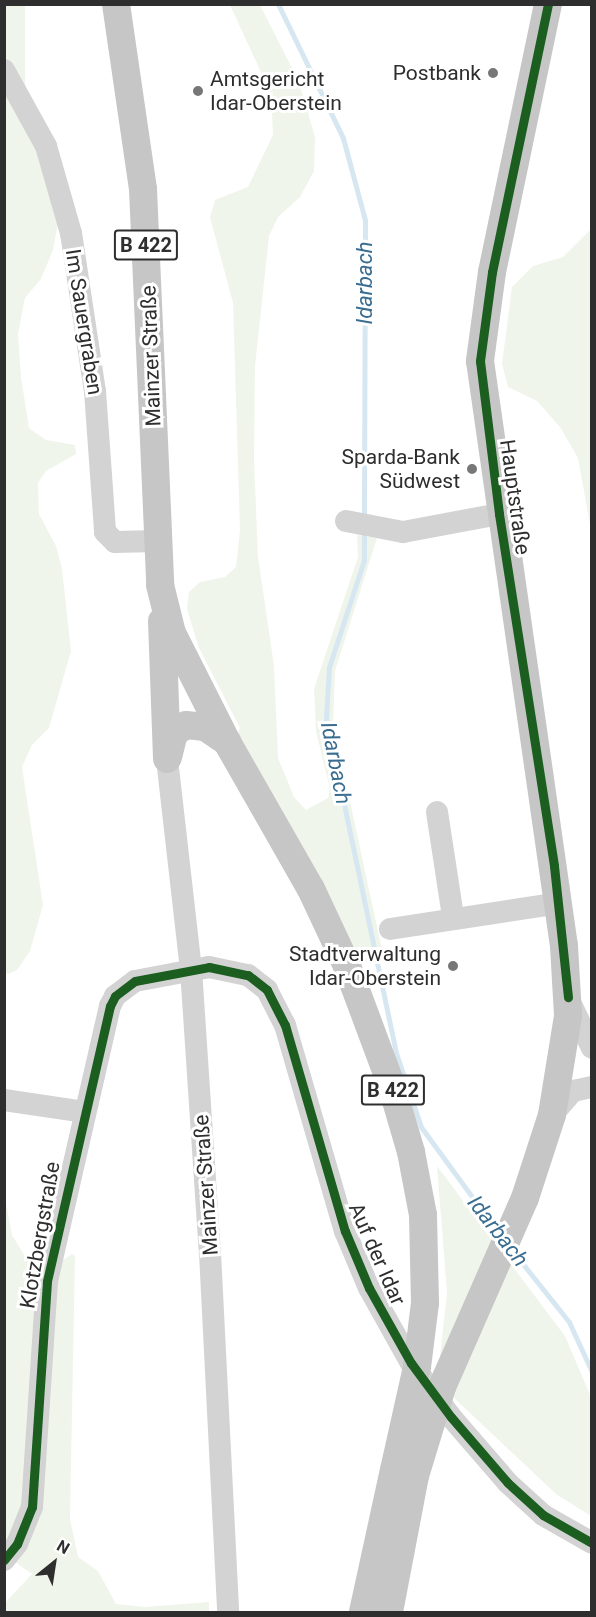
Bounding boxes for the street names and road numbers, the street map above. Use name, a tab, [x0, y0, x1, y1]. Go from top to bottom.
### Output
road number: B 422	[113, 228, 179, 262]
street label: Im Sauergraben	[60, 247, 108, 397]
street label: Mainzer Straße	[136, 285, 166, 427]
street label: Hauptstraße	[494, 438, 536, 556]
road number: B 422	[360, 1073, 426, 1107]
street label: Mainzer Straße	[189, 1114, 223, 1256]
street label: Klotzbergstraße	[15, 1160, 65, 1310]
street label: Auf der Idar	[343, 1199, 411, 1309]

